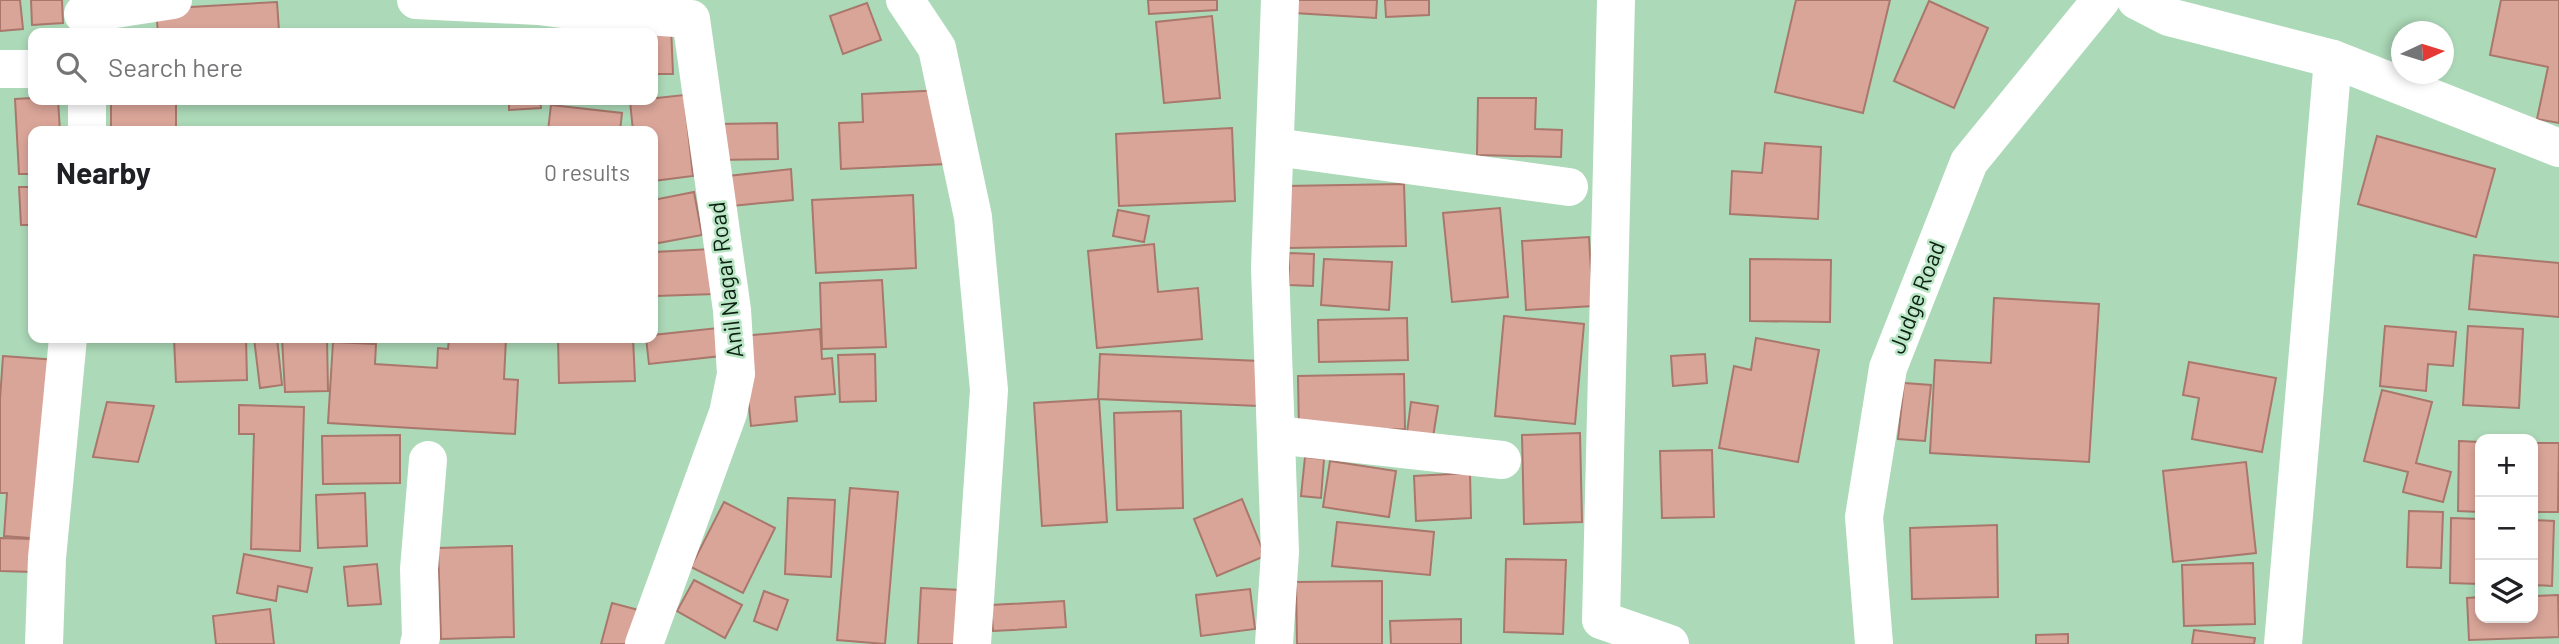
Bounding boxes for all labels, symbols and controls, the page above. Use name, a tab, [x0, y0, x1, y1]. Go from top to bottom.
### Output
north arrow	[2391, 21, 2454, 84]
search box	[28, 28, 658, 105]
icon: search	[52, 48, 90, 86]
text: Search here	[108, 51, 243, 82]
text: Nearby	[56, 154, 151, 190]
text: 0 results	[544, 158, 630, 186]
street label: Anil Nagar Road	[702, 200, 748, 360]
street label: Judge Road	[1882, 237, 1950, 357]
map controls	[2475, 434, 2538, 623]
button: +	[2475, 434, 2538, 497]
button: −	[2475, 497, 2538, 560]
button: layers	[2475, 560, 2538, 623]

